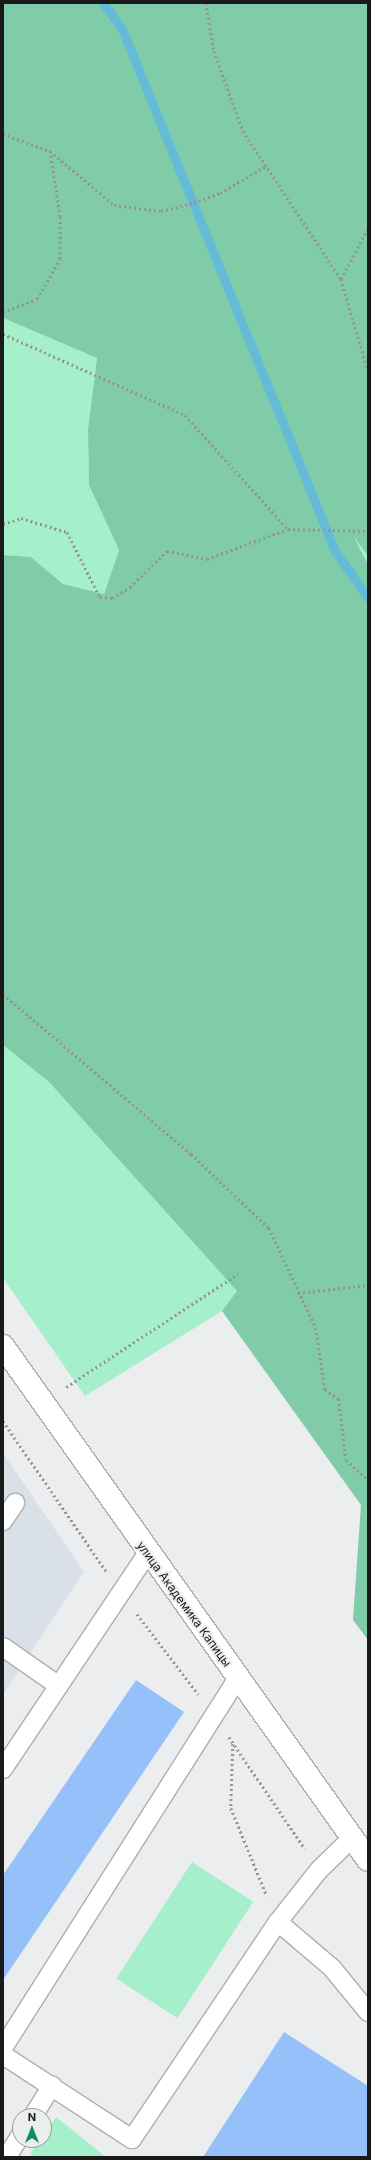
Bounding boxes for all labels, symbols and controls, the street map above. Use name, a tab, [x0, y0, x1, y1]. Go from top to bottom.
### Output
street label: улица Академика Капицы	[134, 1539, 234, 1669]
north arrow	[12, 2108, 52, 2148]
text: N	[28, 2110, 36, 2124]

